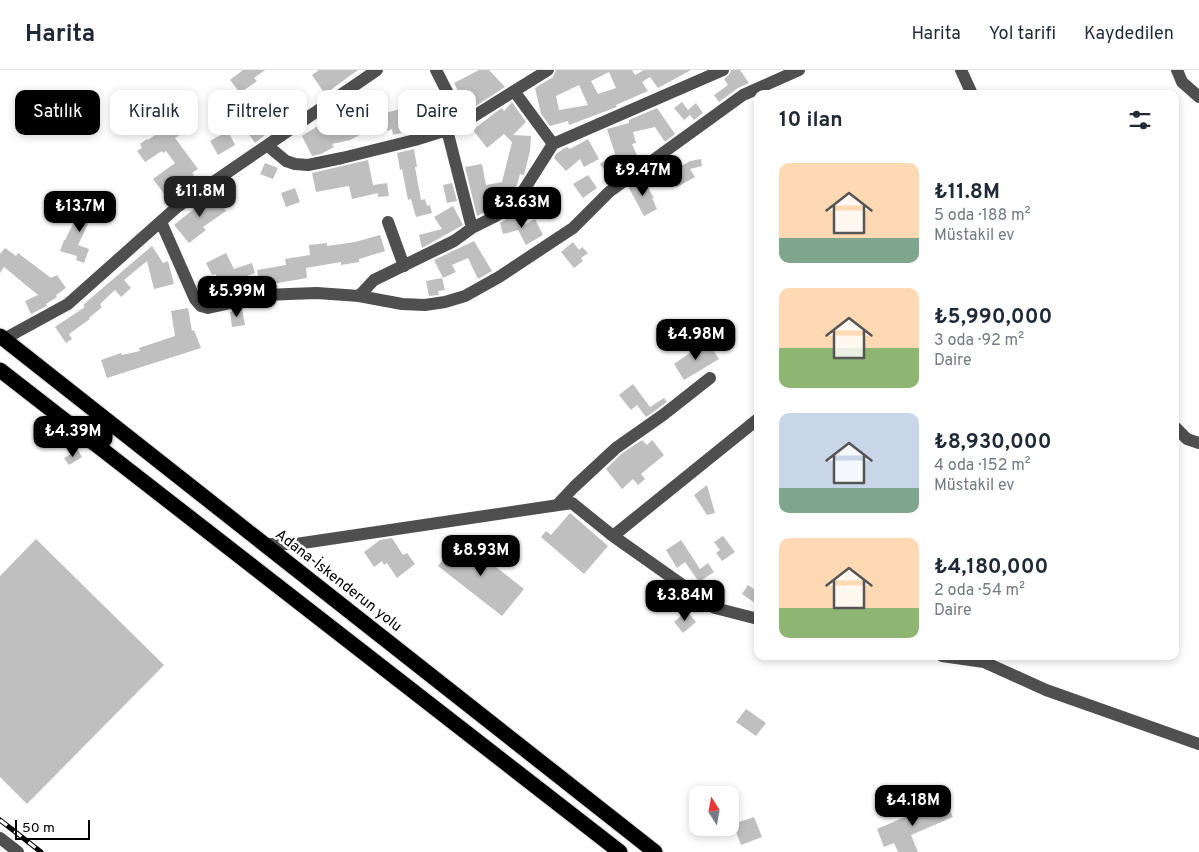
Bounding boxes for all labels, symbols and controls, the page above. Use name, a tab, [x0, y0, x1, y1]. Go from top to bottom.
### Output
text: Harita	[25, 20, 95, 50]
text: Harita	[911, 23, 961, 46]
text: Yol tarifi	[989, 23, 1056, 46]
text: Kaydedilen	[1084, 23, 1174, 46]
chip: Satılık	[15, 90, 100, 135]
chip: Kiralık	[110, 90, 198, 135]
chip: Filtreler	[208, 90, 307, 135]
chip: Yeni	[317, 90, 388, 135]
chip: Daire	[398, 90, 476, 135]
icon: filters	[1126, 106, 1154, 134]
text: 10 ilan	[779, 107, 843, 134]
pin: ₺9.47M	[602, 154, 684, 197]
text: ₺9.47M	[615, 161, 671, 181]
pin: ₺11.8M	[159, 176, 241, 218]
text: ₺11.8M	[934, 179, 1000, 206]
text: ₺11.8M	[175, 182, 225, 202]
icon: home	[819, 183, 879, 243]
pin: ₺3.63M	[481, 186, 563, 229]
pin: ₺13.7M	[39, 190, 121, 233]
text: ₺3.63M	[494, 193, 550, 213]
text: ₺13.7M	[55, 197, 105, 217]
text: 5 oda · 188 m²	[934, 206, 1030, 226]
text: Müstakil ev	[934, 226, 1015, 246]
pin: ₺5.99M	[196, 276, 278, 318]
text: ₺5.99M	[209, 282, 265, 302]
text: ₺5,990,000	[934, 304, 1052, 331]
icon: home	[819, 308, 879, 368]
pin: ₺4.98M	[655, 318, 737, 361]
text: ₺4.98M	[667, 325, 725, 345]
text: 3 oda · 92 m²	[934, 331, 1024, 351]
text: Daire	[934, 351, 972, 371]
pin: ₺4.39M	[32, 416, 114, 458]
text: ₺4.39M	[44, 422, 102, 442]
text: ₺8,930,000	[934, 429, 1052, 456]
icon: home	[819, 433, 879, 493]
text: 4 oda · 152 m²	[934, 456, 1031, 476]
text: Müstakil ev	[934, 476, 1015, 496]
street label: Adana-İskenderun yolu	[271, 525, 406, 637]
pin: ₺8.93M	[440, 534, 522, 577]
text: ₺8.93M	[453, 541, 509, 561]
text: ₺4,180,000	[934, 554, 1048, 581]
icon: home	[819, 558, 879, 618]
pin: ₺3.84M	[644, 580, 726, 622]
text: 2 oda · 54 m²	[934, 581, 1025, 601]
text: ₺3.84M	[657, 586, 713, 606]
text: Daire	[934, 601, 972, 621]
pin: ₺4.18M	[872, 784, 954, 827]
north arrow	[689, 786, 739, 836]
map controls	[689, 786, 739, 836]
text: ₺4.18M	[886, 791, 940, 811]
scale bar	[15, 817, 90, 840]
text: 50 m	[22, 820, 55, 837]

